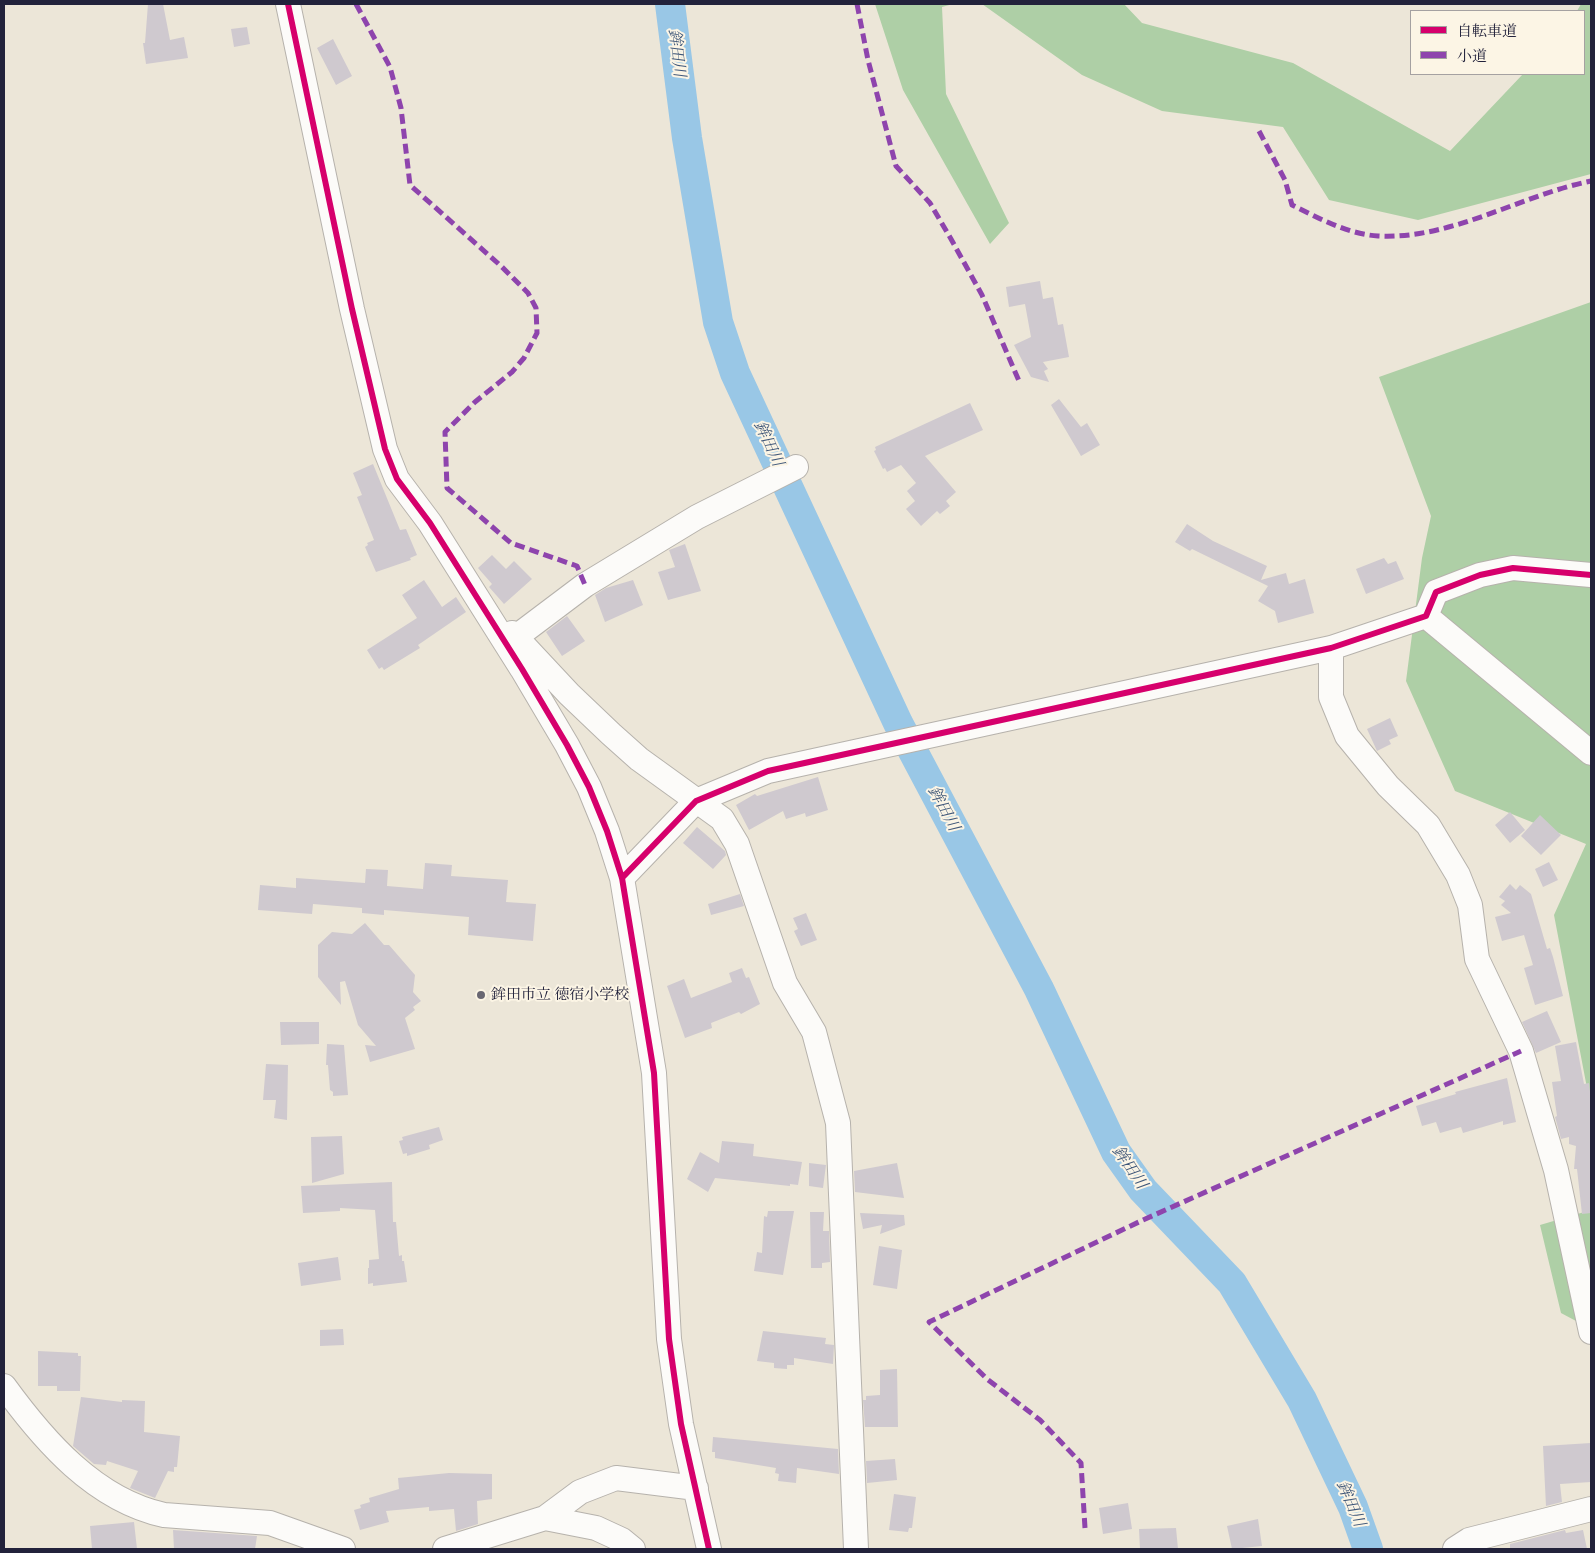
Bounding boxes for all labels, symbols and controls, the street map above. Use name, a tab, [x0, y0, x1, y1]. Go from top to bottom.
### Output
legend	[1410, 10, 1585, 75]
text: 自転車道	[1457, 22, 1517, 40]
water label: 鉾田川	[664, 28, 688, 78]
text: 小道	[1457, 47, 1487, 65]
water label: 鉾田川	[749, 418, 787, 470]
water label: 鉾田川	[923, 783, 963, 835]
place label: 鉾田市立 徳宿小学校	[491, 986, 629, 1004]
marker: 鉾田市立 徳宿小学校	[475, 989, 487, 1001]
water label: 鉾田川	[1108, 1143, 1150, 1193]
water label: 鉾田川	[1332, 1478, 1368, 1530]

